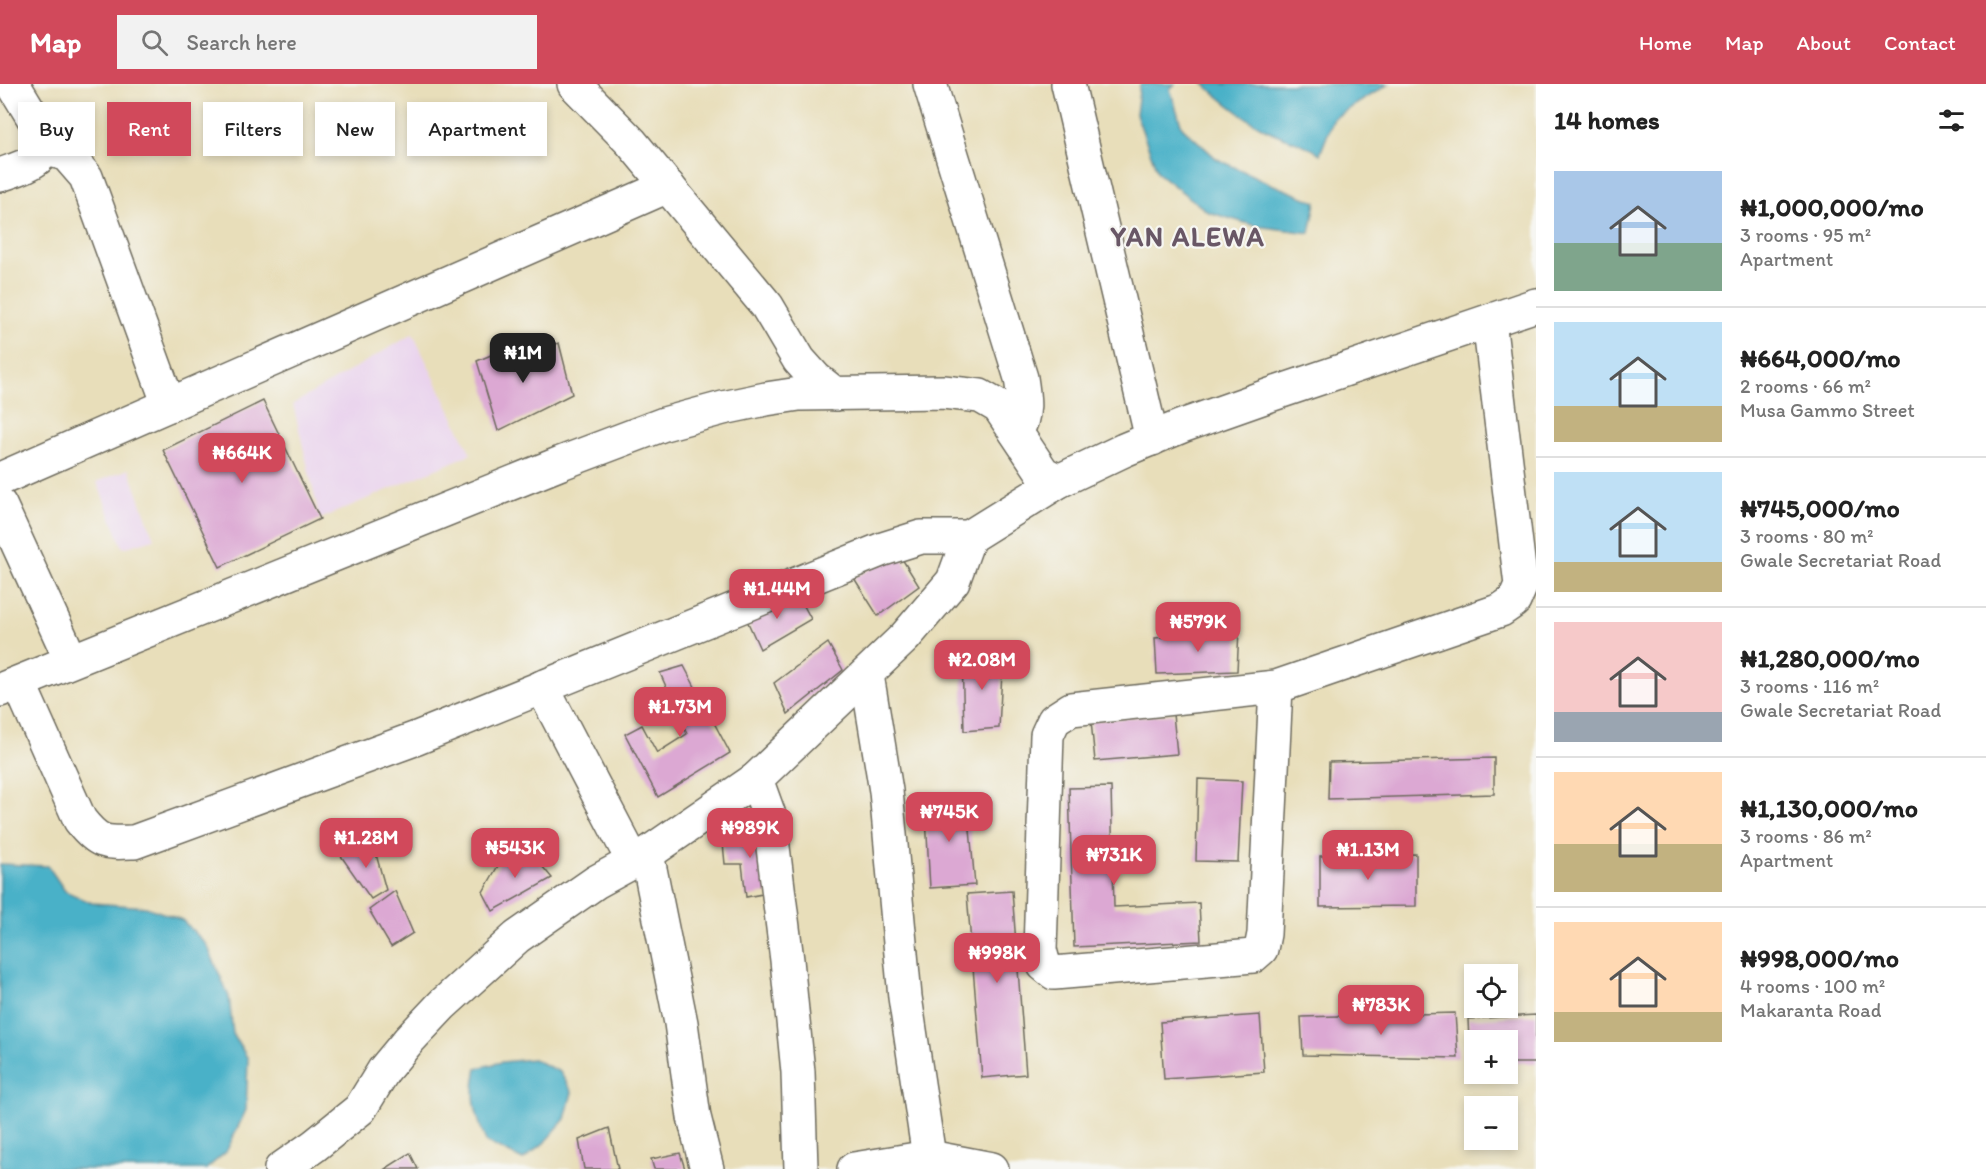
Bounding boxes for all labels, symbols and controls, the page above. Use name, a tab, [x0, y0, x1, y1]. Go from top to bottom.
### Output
search box	[117, 15, 537, 69]
text: Map	[30, 25, 81, 59]
icon: search	[138, 26, 171, 59]
text: Search here	[186, 29, 297, 56]
text: Home	[1639, 30, 1692, 55]
text: Map	[1725, 30, 1764, 55]
text: About	[1797, 30, 1851, 55]
text: Contact	[1884, 30, 1956, 55]
chip: Buy	[18, 102, 95, 156]
chip: Rent	[107, 102, 191, 156]
chip: Filters	[203, 102, 303, 156]
chip: New	[315, 102, 395, 156]
chip: Apartment	[407, 102, 547, 156]
text: 14 homes	[1554, 104, 1660, 136]
icon: filters	[1935, 104, 1968, 137]
text: ₦1,000,000/mo	[1740, 191, 1924, 223]
icon: home	[1602, 195, 1674, 267]
district label: YAN ALEWA	[1110, 220, 1265, 253]
text: 3 rooms · 95 m²	[1740, 223, 1871, 247]
text: Apartment	[1740, 247, 1833, 271]
pin: ₦1M	[494, 333, 552, 384]
text: ₦1M	[504, 340, 542, 364]
text: ₦664,000/mo	[1740, 342, 1901, 374]
icon: home	[1602, 346, 1674, 418]
text: 2 rooms · 66 m²	[1740, 374, 1871, 398]
text: Musa Gammo Street	[1740, 398, 1915, 422]
pin: ₦664K	[200, 433, 284, 484]
text: ₦664K	[212, 440, 272, 464]
text: ₦745,000/mo	[1740, 492, 1900, 524]
icon: home	[1602, 496, 1674, 568]
text: 3 rooms · 80 m²	[1740, 524, 1873, 548]
text: Gwale Secretariat Road	[1740, 548, 1941, 572]
pin: ₦1.44M	[728, 569, 826, 620]
text: ₦1.44M	[743, 576, 811, 600]
pin: ₦579K	[1156, 602, 1240, 653]
text: ₦579K	[1170, 609, 1227, 633]
pin: ₦2.08M	[933, 640, 1031, 691]
text: ₦1,280,000/mo	[1740, 642, 1920, 674]
icon: home	[1602, 646, 1674, 718]
text: ₦2.08M	[948, 647, 1016, 671]
text: 3 rooms · 116 m²	[1740, 674, 1879, 698]
pin: ₦1.73M	[631, 687, 729, 738]
text: ₦1.73M	[648, 694, 712, 718]
text: Gwale Secretariat Road	[1740, 698, 1941, 722]
pin: ₦745K	[907, 792, 991, 843]
text: ₦1,130,000/mo	[1740, 792, 1918, 824]
icon: home	[1602, 796, 1674, 868]
text: ₦745K	[920, 799, 978, 823]
pin: ₦989K	[708, 808, 792, 859]
text: ₦989K	[721, 815, 779, 839]
pin: ₦1.28M	[317, 818, 415, 869]
text: 3 rooms · 86 m²	[1740, 824, 1872, 848]
text: ₦1.28M	[334, 825, 398, 849]
pin: ₦543K	[473, 828, 557, 879]
pin: ₦1.13M	[1319, 830, 1417, 881]
text: ₦543K	[485, 835, 545, 859]
pin: ₦731K	[1072, 835, 1156, 886]
text: ₦1.13M	[1336, 837, 1400, 861]
text: ₦731K	[1086, 842, 1142, 866]
text: Apartment	[1740, 848, 1833, 872]
pin: ₦998K	[955, 933, 1039, 984]
text: ₦998K	[968, 940, 1026, 964]
text: ₦998,000/mo	[1740, 942, 1899, 974]
icon: home	[1602, 946, 1674, 1018]
map controls	[1464, 964, 1518, 1150]
button: locate	[1464, 964, 1518, 1018]
text: 4 rooms · 100 m²	[1740, 974, 1885, 998]
pin: ₦783K	[1339, 985, 1423, 1036]
text: ₦783K	[1352, 992, 1410, 1016]
text: Makaranta Road	[1740, 998, 1881, 1022]
button: +	[1464, 1030, 1518, 1084]
button: −	[1464, 1096, 1518, 1150]

